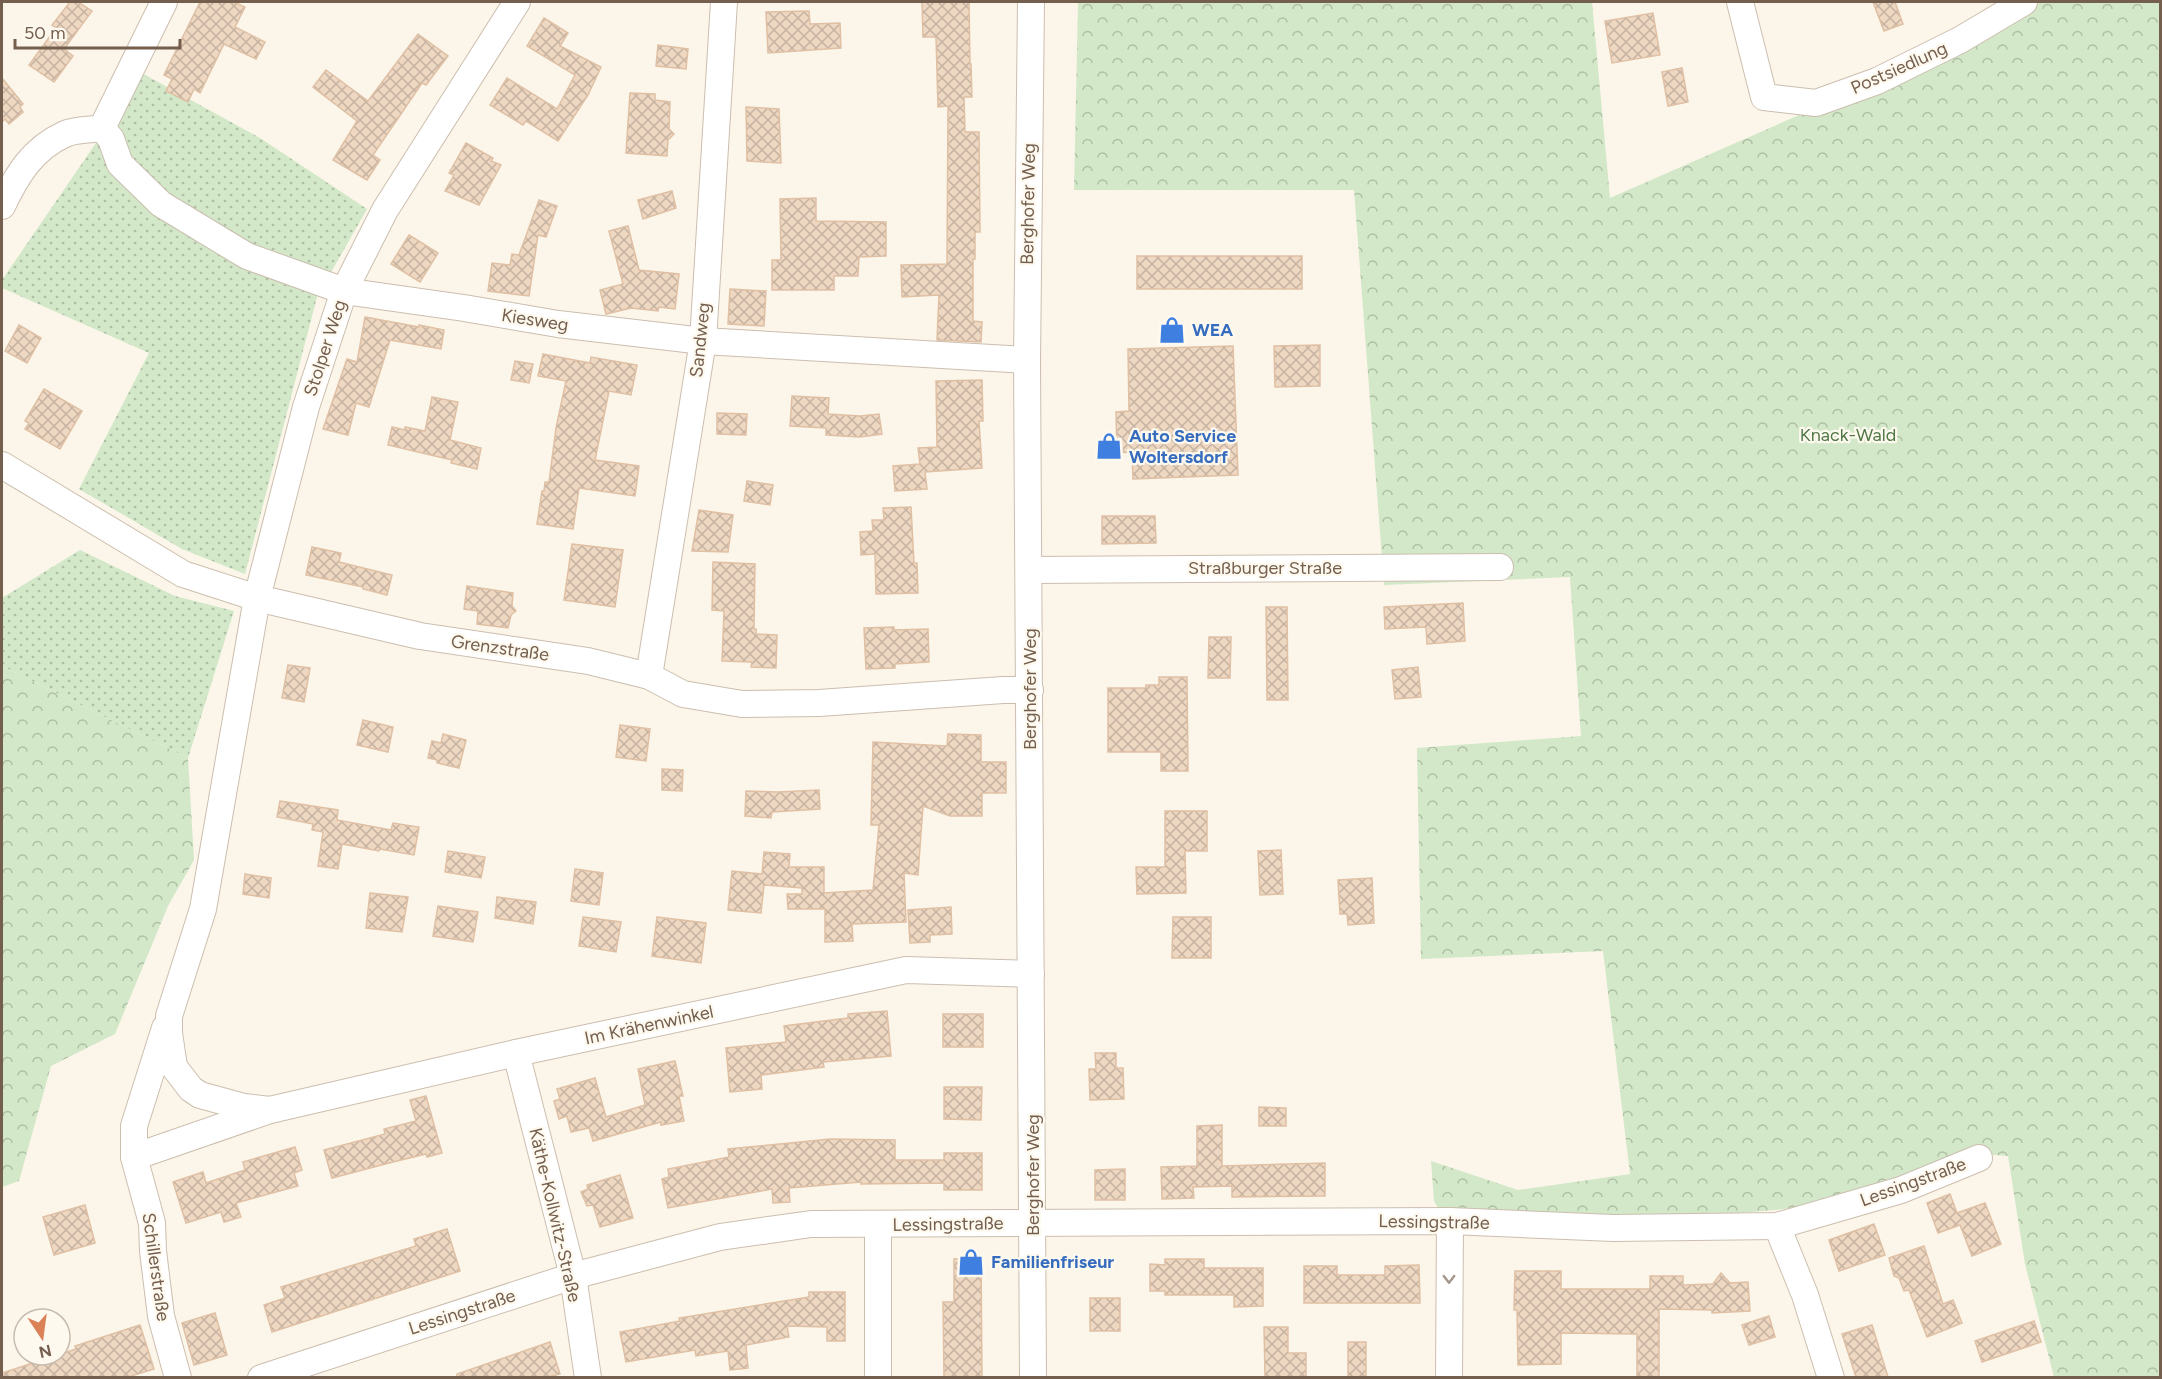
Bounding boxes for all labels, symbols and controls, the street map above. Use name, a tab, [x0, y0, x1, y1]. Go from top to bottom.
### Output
scale bar	[15, 12, 180, 50]
text: 50 m	[24, 22, 66, 44]
street label: Postsiedlung	[1847, 37, 1951, 99]
street label: Berghofer Weg	[1016, 143, 1040, 265]
street label: Stolper Weg	[299, 297, 351, 399]
street label: Sandweg	[685, 301, 715, 379]
street label: Kiesweg	[500, 304, 570, 336]
shop icon: WEA	[1157, 315, 1187, 345]
place label: WEA	[1192, 319, 1233, 341]
park label: Knack-Wald	[1800, 424, 1896, 446]
place label: Auto Service Woltersdorf	[1129, 425, 1236, 468]
shop icon: Auto Service Woltersdorf	[1094, 431, 1124, 461]
street label: Straßburger Straße	[1188, 557, 1342, 579]
street label: Berghofer Weg	[1019, 628, 1041, 750]
street label: Grenzstraße	[449, 630, 551, 666]
street label: Im Krähenwinkel	[583, 1001, 715, 1049]
street label: Berghofer Weg	[1022, 1114, 1044, 1236]
street label: Käthe-Kollwitz-Straße	[524, 1126, 586, 1304]
street label: Lessingstraße	[1857, 1153, 1969, 1211]
street label: Lessingstraße	[1378, 1210, 1490, 1234]
street label: Schillerstraße	[138, 1211, 175, 1323]
street label: Lessingstraße	[892, 1212, 1004, 1236]
shop icon: Familienfriseur	[956, 1247, 986, 1277]
place label: Familienfriseur	[991, 1251, 1114, 1273]
one-way arrow	[1443, 1275, 1455, 1284]
street label: Lessingstraße	[406, 1284, 518, 1340]
north arrow	[12, 1307, 72, 1367]
text: N	[37, 1340, 53, 1362]

